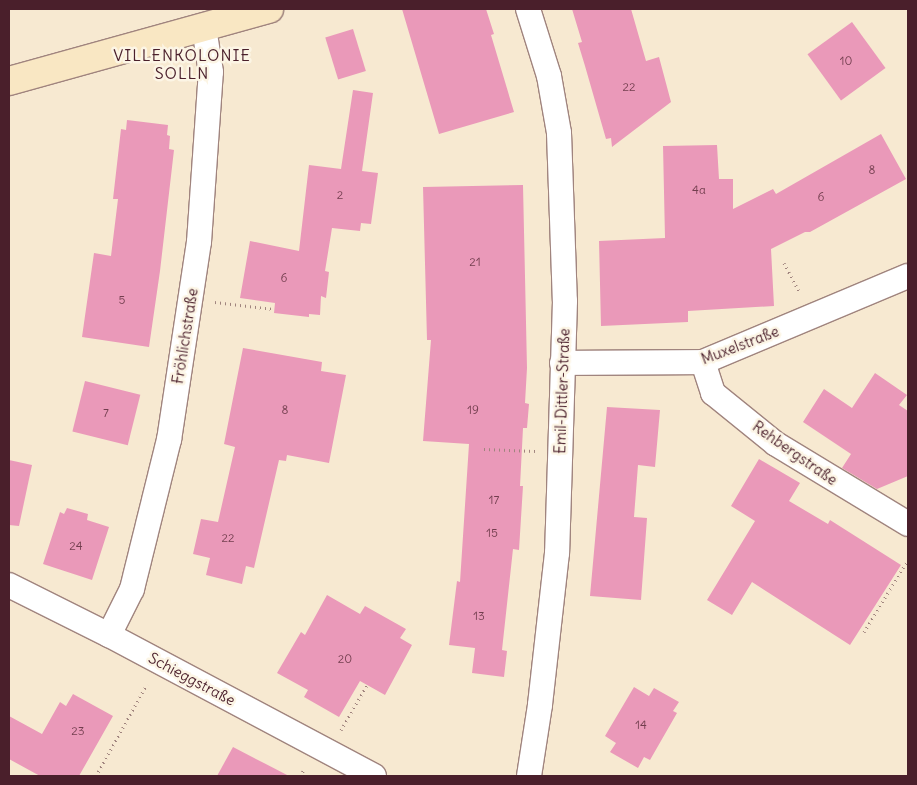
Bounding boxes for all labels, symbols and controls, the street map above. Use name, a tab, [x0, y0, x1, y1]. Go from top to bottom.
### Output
district label: VILLENKOLONIE SOLLN	[112, 45, 252, 83]
house number: 10	[840, 54, 852, 68]
house number: 22	[622, 80, 636, 94]
house number: 8	[869, 163, 875, 177]
house number: 4a	[692, 183, 706, 197]
house number: 2	[337, 188, 343, 202]
house number: 6	[818, 190, 824, 204]
house number: 21	[469, 255, 481, 269]
house number: 6	[281, 271, 287, 285]
street label: Fröhlichstraße	[169, 287, 201, 385]
house number: 5	[119, 293, 125, 307]
street label: Muxelstraße	[699, 322, 781, 368]
street label: Emil-Dittler-Straße	[551, 328, 573, 454]
house number: 8	[282, 403, 288, 417]
house number: 19	[467, 403, 479, 417]
house number: 7	[103, 406, 109, 420]
street label: Rehbergstraße	[749, 417, 841, 489]
house number: 17	[489, 493, 499, 507]
house number: 15	[486, 526, 498, 540]
house number: 22	[221, 531, 235, 545]
house number: 24	[69, 539, 83, 553]
house number: 13	[473, 609, 485, 623]
street label: Schieggstraße	[146, 649, 238, 709]
house number: 20	[338, 652, 352, 666]
house number: 14	[635, 718, 647, 732]
house number: 23	[71, 724, 85, 738]

